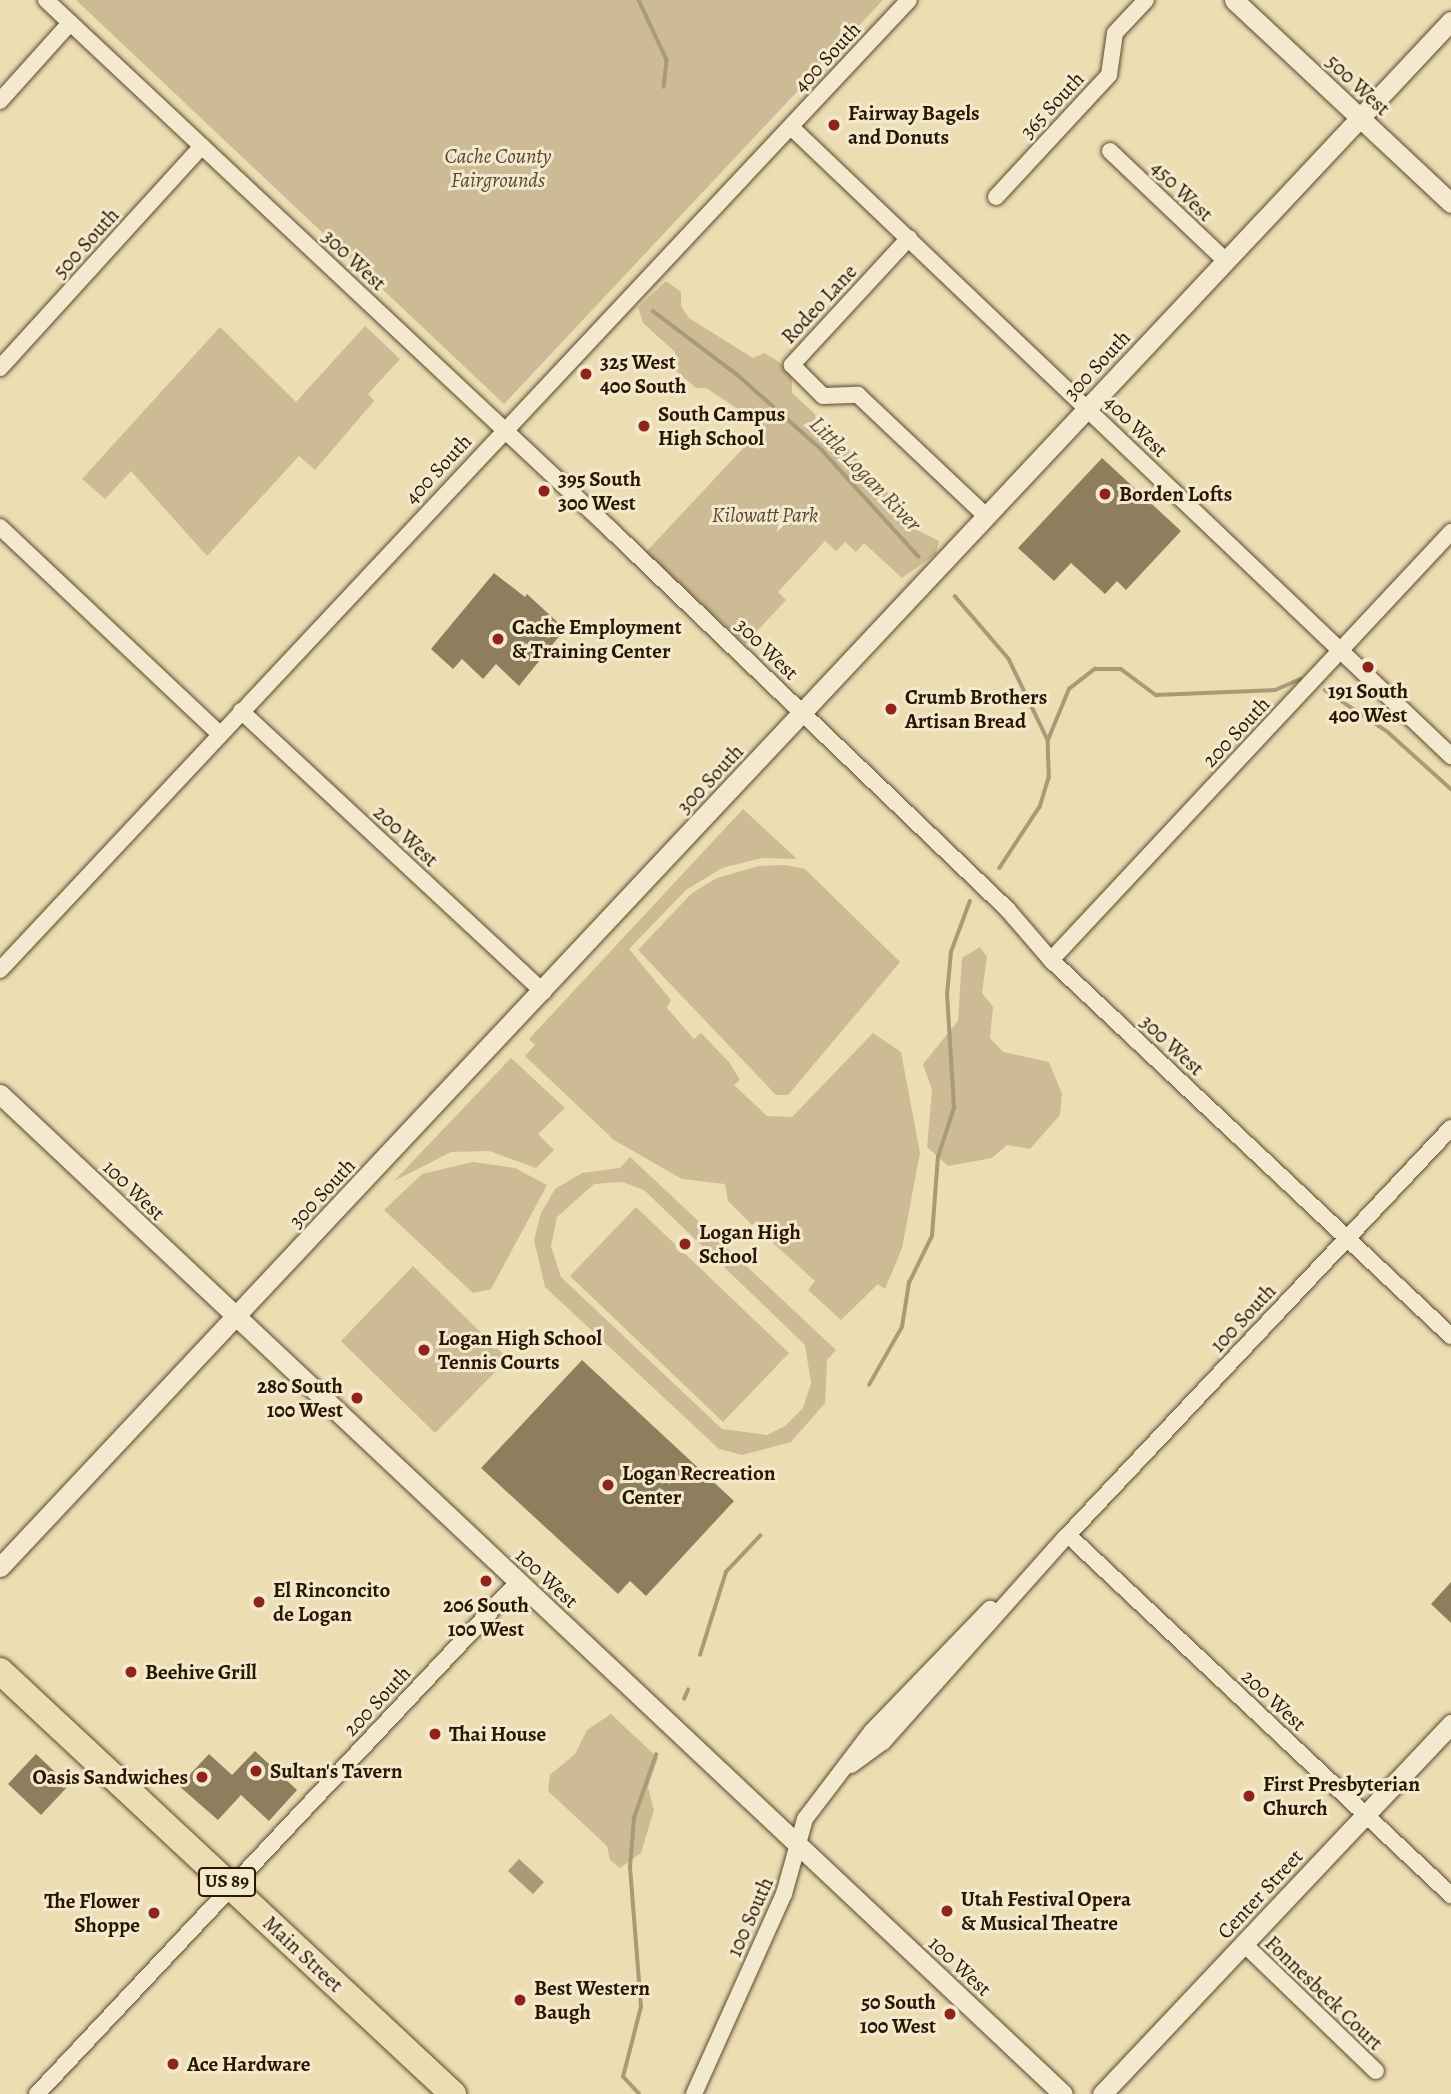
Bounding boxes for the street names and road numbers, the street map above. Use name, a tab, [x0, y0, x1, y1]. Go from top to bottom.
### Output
street label: 400 South	[788, 17, 866, 97]
street label: 500 West	[1321, 49, 1395, 121]
street label: 365 South	[1015, 66, 1089, 144]
street label: 450 West	[1146, 155, 1218, 227]
street label: 500 South	[48, 203, 124, 283]
street label: 300 West	[317, 224, 391, 296]
street label: Rodeo Lane	[776, 259, 862, 349]
street label: 300 South	[1058, 325, 1136, 405]
street label: 400 West	[1099, 390, 1173, 462]
street label: 400 South	[399, 429, 477, 509]
street label: 300 West	[730, 613, 804, 685]
street label: 200 South	[1197, 692, 1275, 772]
street label: 300 South	[671, 739, 749, 819]
street label: 200 West	[368, 800, 444, 872]
street label: 300 West	[1135, 1009, 1209, 1081]
street label: 300 South	[283, 1153, 361, 1233]
street label: 100 West	[98, 1154, 170, 1226]
street label: 100 South	[1205, 1279, 1281, 1357]
street label: 100 West	[510, 1543, 584, 1613]
street label: 200 South	[338, 1661, 416, 1741]
street label: 200 West	[1236, 1664, 1312, 1736]
street label: Center Street	[1212, 1844, 1308, 1944]
road number: US 89	[197, 1866, 257, 1898]
street label: 100 South	[721, 1873, 779, 1961]
street label: Main Street	[258, 1910, 348, 1998]
street label: Fonnesbeck Court	[1260, 1930, 1388, 2056]
street label: 100 West	[923, 1931, 997, 2001]

